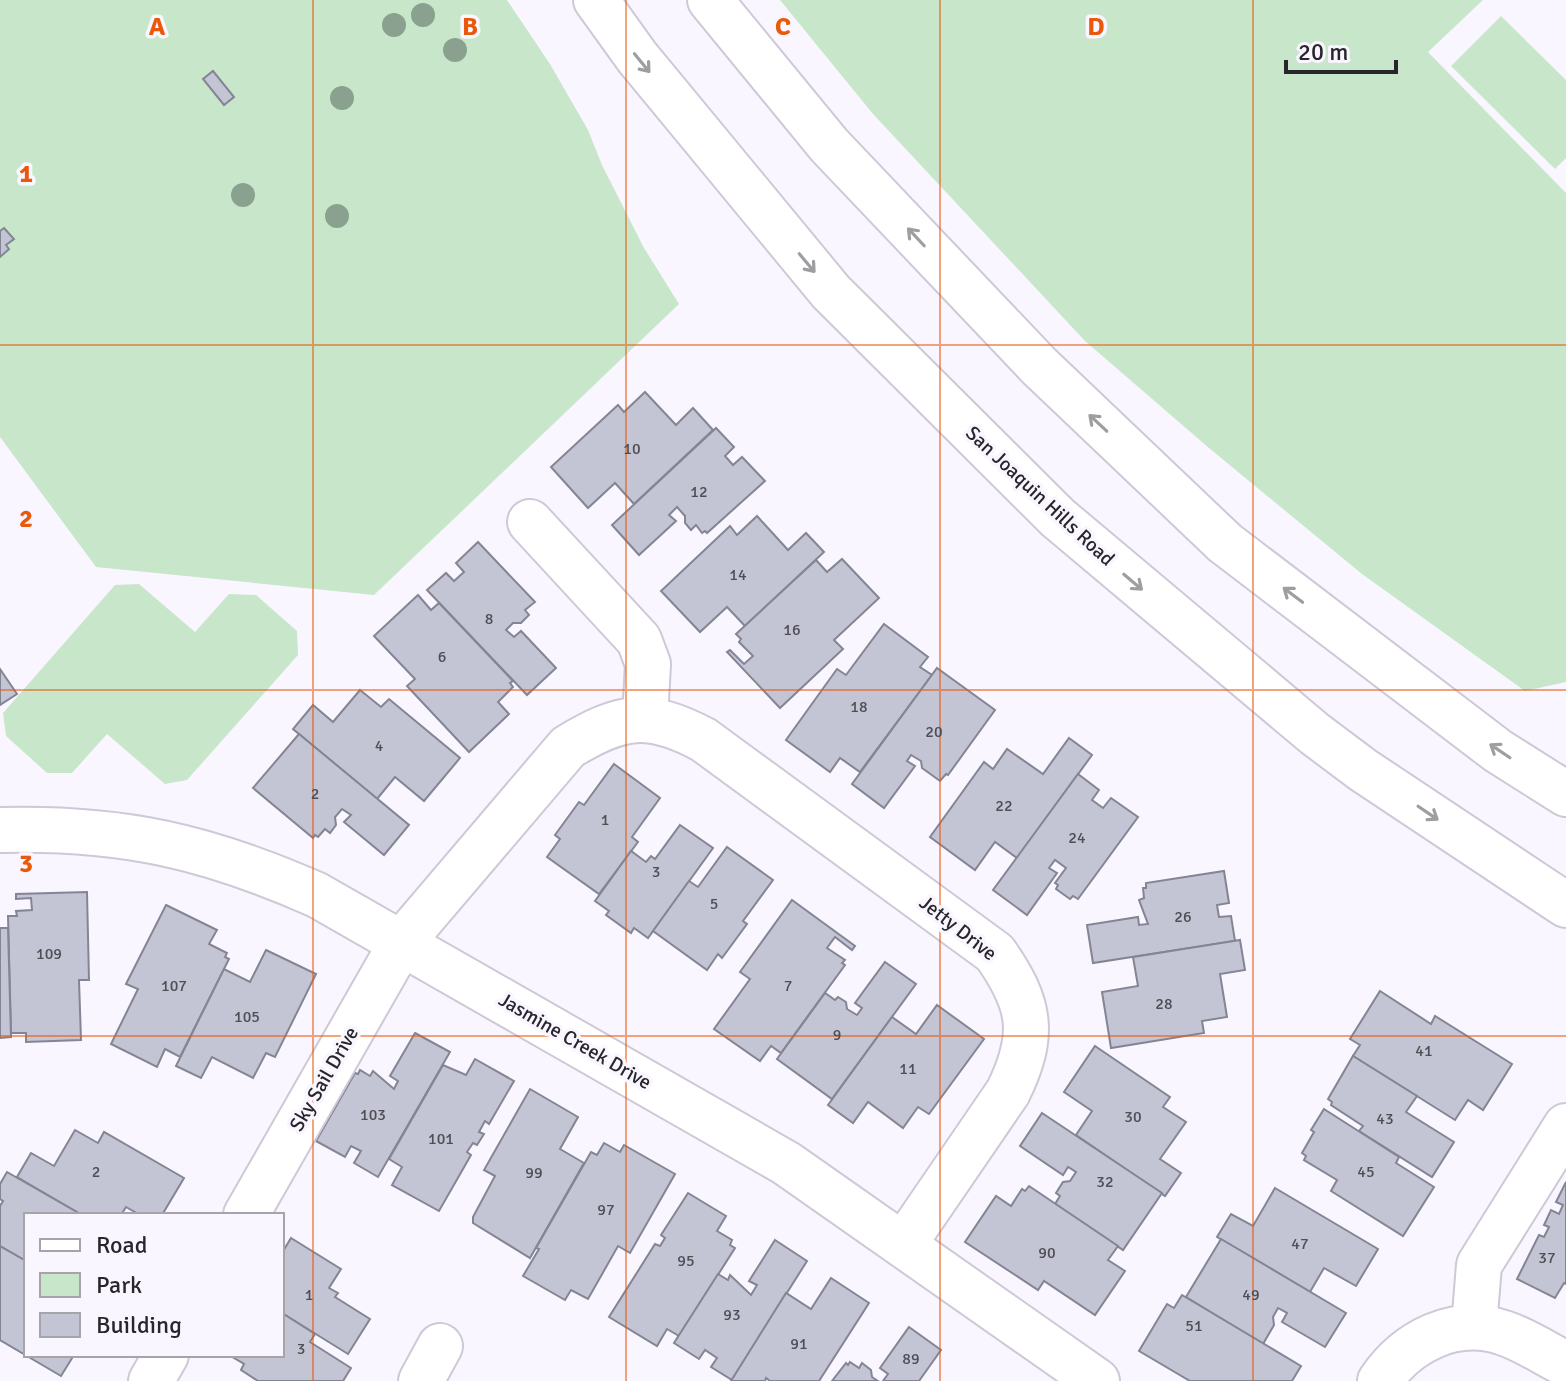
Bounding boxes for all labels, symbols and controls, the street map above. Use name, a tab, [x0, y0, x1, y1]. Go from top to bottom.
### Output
text: A	[149, 11, 166, 43]
text: B	[462, 11, 478, 43]
text: C	[775, 11, 791, 43]
text: D	[1087, 11, 1105, 43]
scale bar	[1286, 24, 1396, 74]
text: 20 m	[1298, 37, 1348, 67]
one-way arrow	[633, 52, 651, 73]
text: 1	[19, 158, 33, 190]
one-way arrow	[907, 227, 926, 247]
one-way arrow	[798, 253, 816, 273]
one-way arrow	[1088, 413, 1108, 432]
street label: San Joaquin Hills Road	[960, 421, 1120, 571]
house number: 10	[623, 439, 641, 459]
house number: 12	[690, 482, 708, 502]
text: 2	[19, 503, 33, 535]
house number: 14	[729, 565, 747, 585]
one-way arrow	[1123, 573, 1143, 591]
one-way arrow	[1283, 586, 1304, 603]
house number: 8	[485, 609, 493, 629]
house number: 16	[783, 620, 801, 640]
house number: 6	[438, 647, 446, 667]
house number: 18	[850, 697, 868, 717]
house number: 20	[925, 722, 943, 742]
house number: 4	[375, 736, 384, 756]
one-way arrow	[1490, 743, 1512, 760]
house number: 2	[311, 784, 319, 804]
house number: 22	[995, 796, 1013, 816]
one-way arrow	[1417, 805, 1439, 822]
house number: 1	[601, 810, 609, 830]
house number: 24	[1068, 828, 1086, 848]
text: 3	[19, 848, 33, 880]
house number: 3	[652, 862, 660, 882]
street label: Jetty Drive	[914, 890, 1002, 966]
house number: 5	[710, 894, 718, 914]
house number: 26	[1174, 907, 1192, 927]
house number: 109	[36, 944, 62, 964]
house number: 107	[161, 976, 187, 996]
house number: 7	[784, 976, 792, 996]
street label: Jasmine Creek Drive	[494, 987, 656, 1095]
house number: 28	[1155, 994, 1173, 1014]
house number: 105	[234, 1007, 260, 1027]
street label: Sky Sail Drive	[284, 1022, 364, 1136]
house number: 9	[833, 1025, 841, 1045]
house number: 41	[1415, 1041, 1433, 1061]
house number: 11	[899, 1059, 917, 1079]
house number: 103	[360, 1105, 386, 1125]
house number: 30	[1124, 1107, 1142, 1127]
house number: 43	[1376, 1109, 1394, 1129]
house number: 101	[428, 1129, 454, 1149]
house number: 2	[92, 1162, 100, 1182]
house number: 45	[1357, 1162, 1375, 1182]
house number: 99	[525, 1163, 543, 1183]
house number: 32	[1096, 1172, 1114, 1192]
house number: 97	[597, 1200, 615, 1220]
legend	[24, 1213, 284, 1357]
text: Road	[96, 1230, 147, 1260]
house number: 47	[1291, 1234, 1309, 1254]
house number: 90	[1038, 1243, 1056, 1263]
house number: 37	[1538, 1248, 1556, 1268]
house number: 95	[677, 1251, 695, 1271]
text: Park	[96, 1270, 142, 1300]
house number: 1	[305, 1285, 313, 1305]
house number: 49	[1242, 1285, 1260, 1305]
house number: 93	[723, 1305, 741, 1325]
text: Building	[96, 1310, 182, 1340]
house number: 51	[1185, 1316, 1203, 1336]
house number: 91	[790, 1334, 808, 1354]
house number: 3	[297, 1339, 305, 1359]
house number: 89	[902, 1349, 920, 1369]

